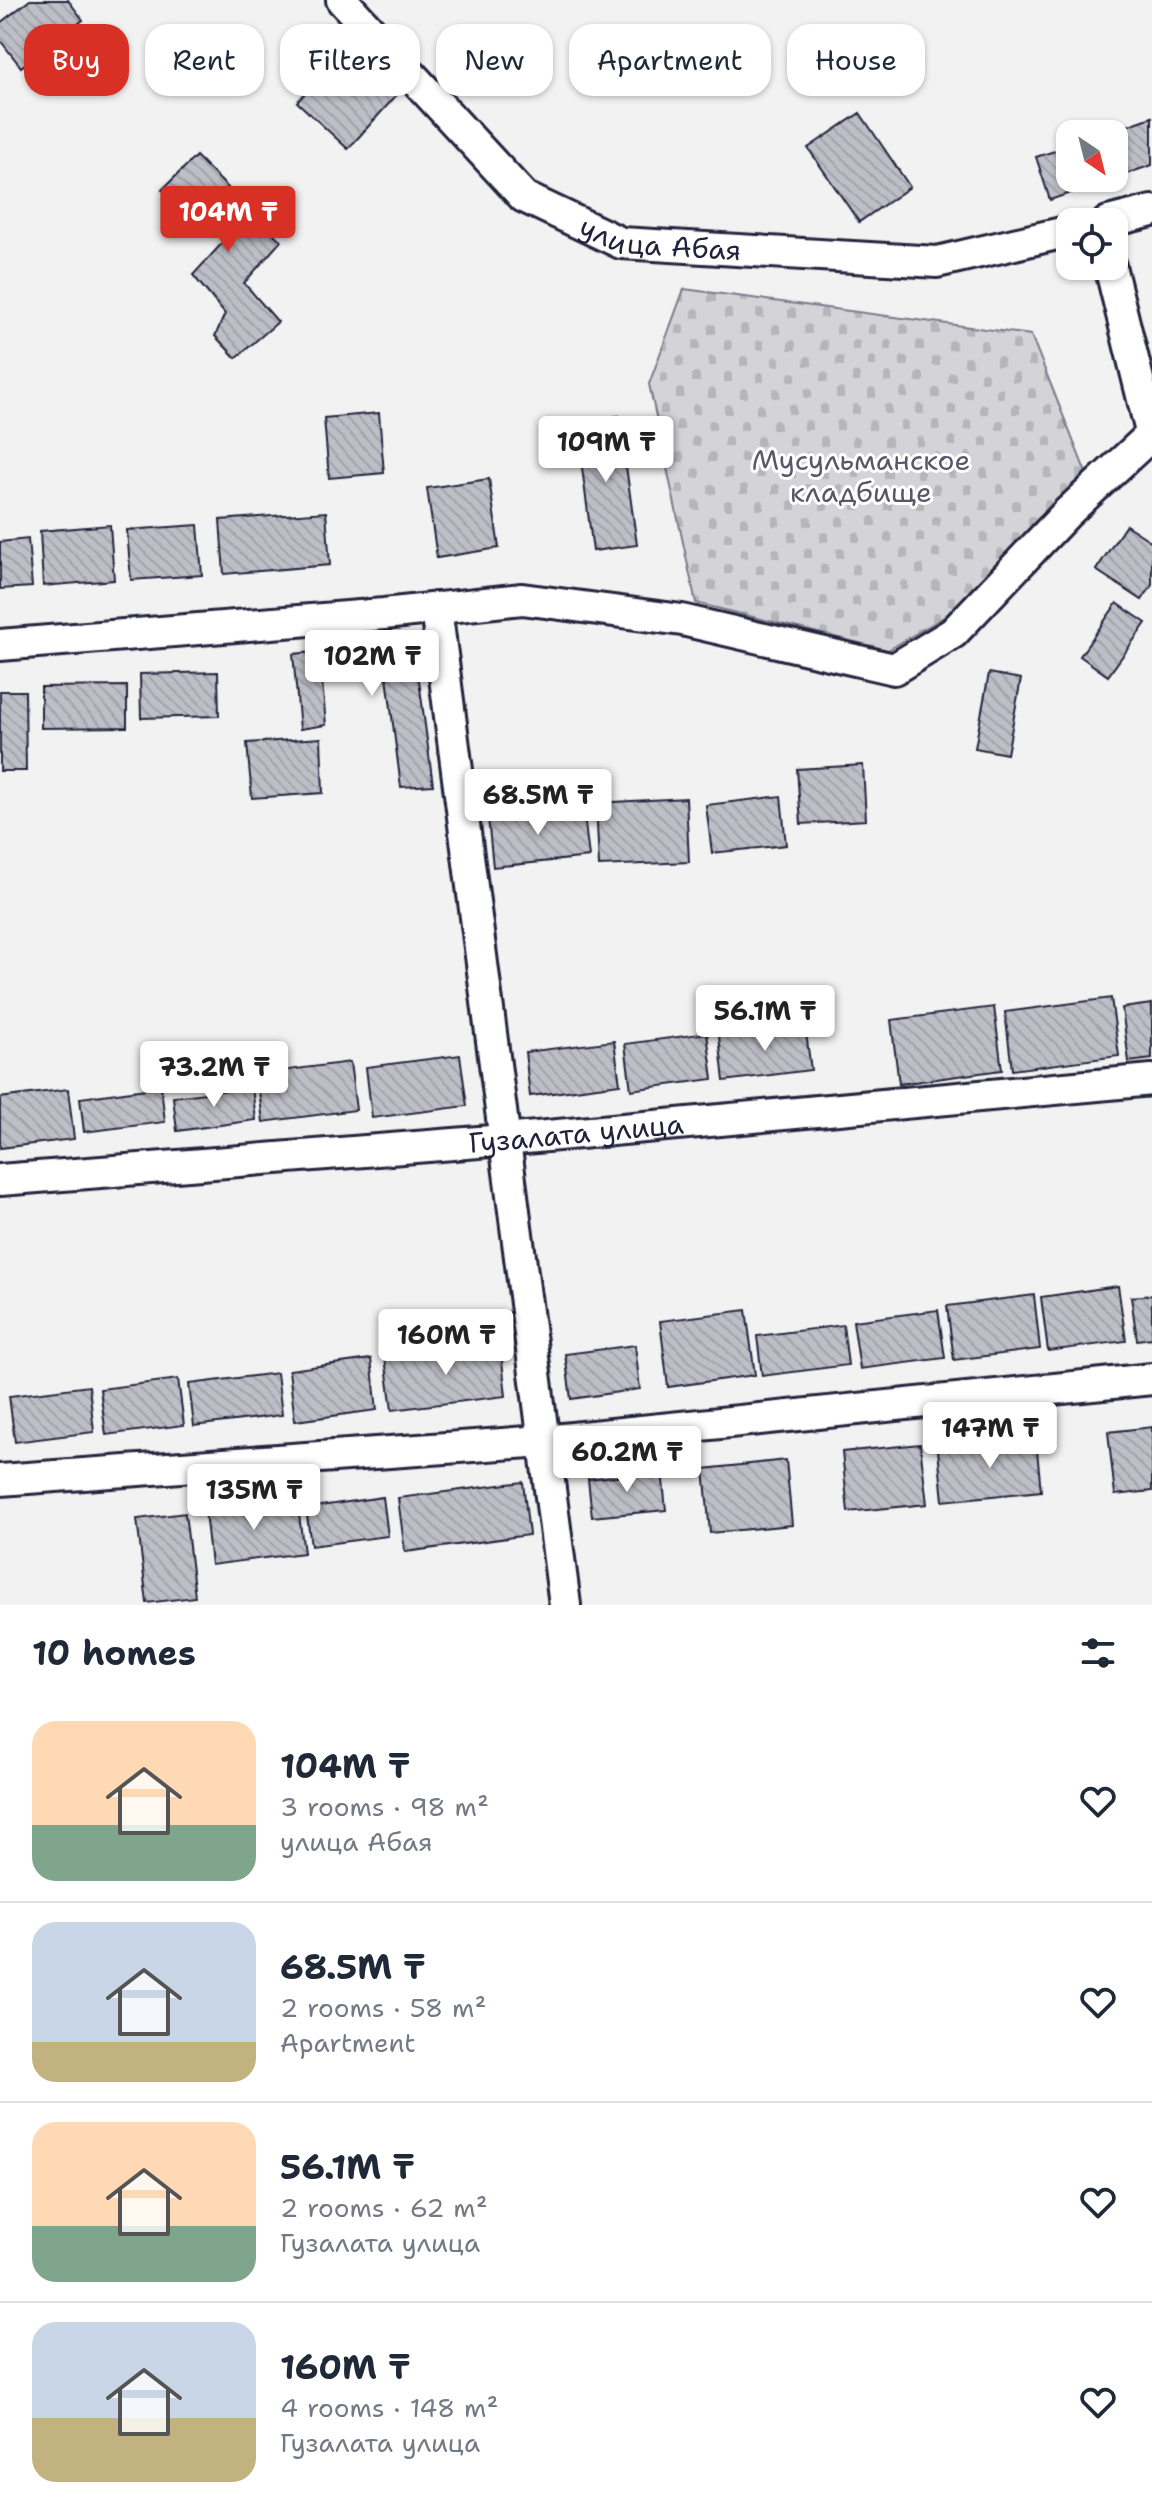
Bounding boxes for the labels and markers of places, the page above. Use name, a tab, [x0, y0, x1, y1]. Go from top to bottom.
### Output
pin: 104M ₸	[163, 186, 293, 254]
pin: 109M ₸	[541, 416, 671, 484]
pin: 102M ₸	[307, 630, 437, 698]
pin: 68.5M ₸	[464, 769, 612, 837]
pin: 56.1M ₸	[691, 985, 839, 1053]
pin: 73.2M ₸	[140, 1041, 288, 1109]
pin: 160M ₸	[381, 1309, 511, 1377]
pin: 147M ₸	[925, 1402, 1055, 1470]
pin: 60.2M ₸	[553, 1426, 701, 1494]
pin: 135M ₸	[189, 1464, 319, 1532]

